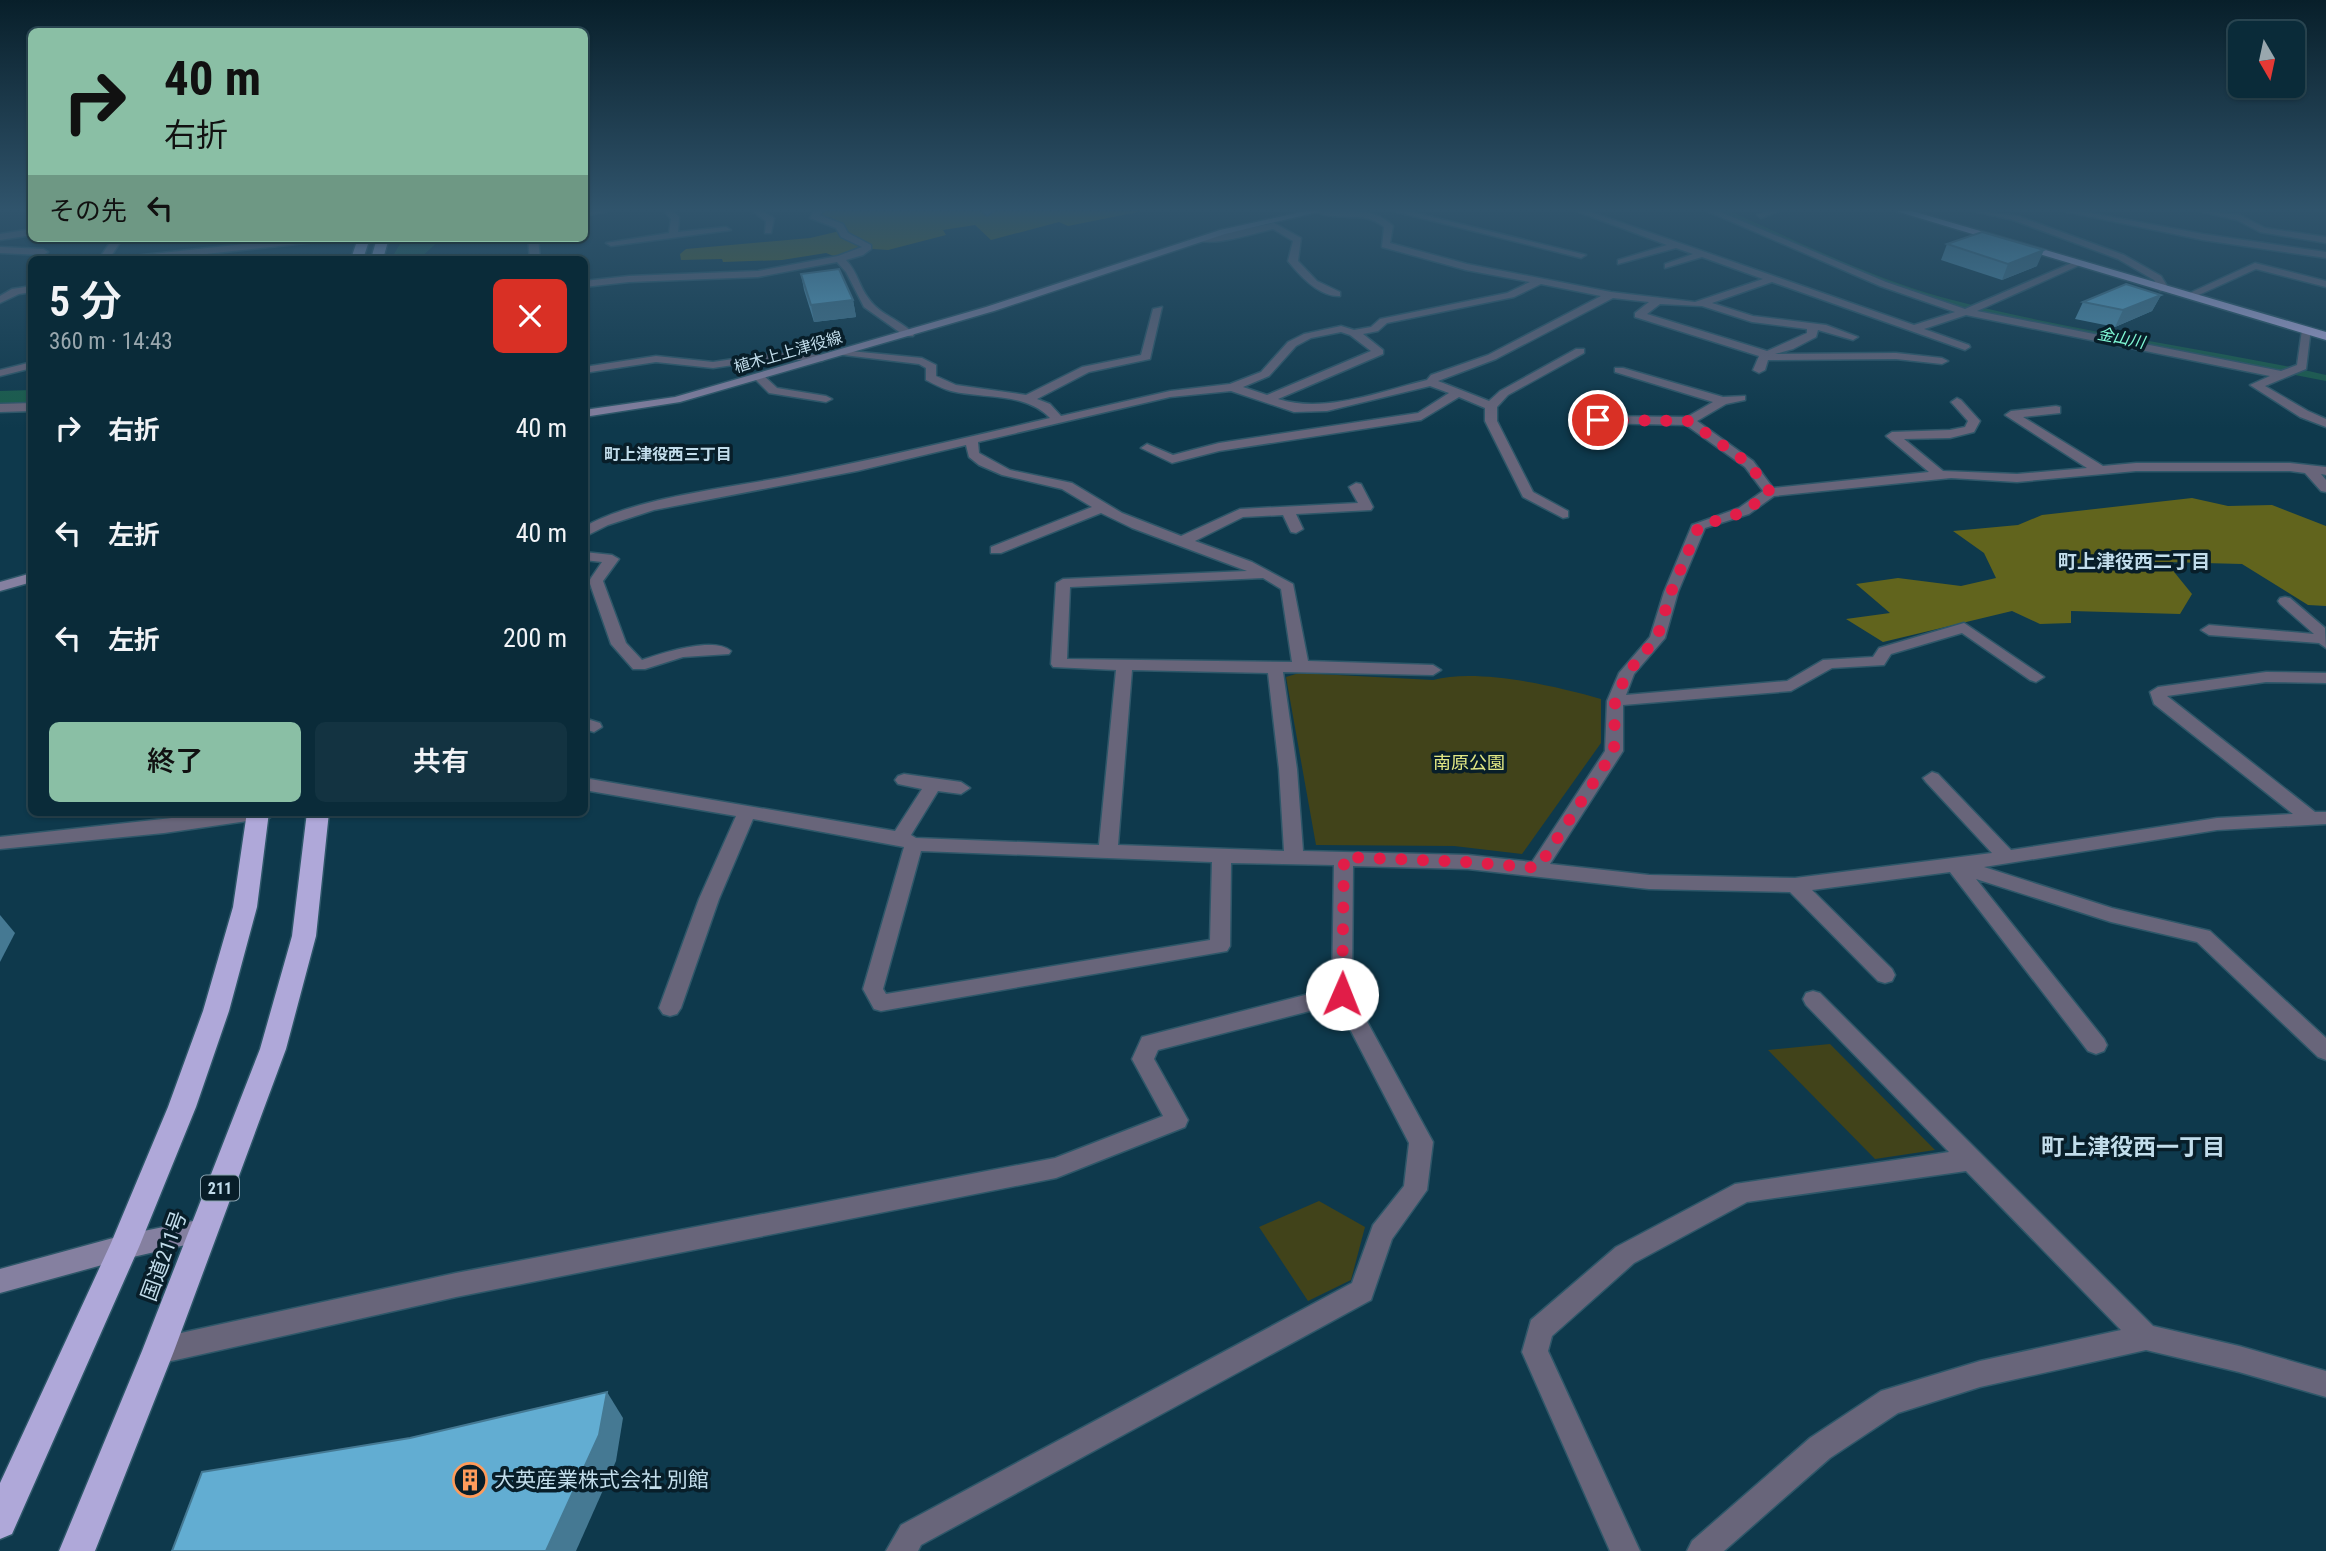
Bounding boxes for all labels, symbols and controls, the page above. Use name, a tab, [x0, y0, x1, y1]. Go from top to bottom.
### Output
north arrow	[2228, 21, 2305, 98]
map controls	[2228, 21, 2305, 98]
text: 40 m	[164, 50, 261, 107]
icon: right	[49, 56, 140, 147]
text: 右折	[164, 116, 228, 154]
icon: left	[141, 189, 179, 227]
text: その先	[49, 196, 127, 226]
text: 5 分	[49, 277, 122, 326]
button: close	[493, 279, 567, 353]
water label: 金山川	[2096, 324, 2148, 352]
street label: 植木上上津役線	[732, 327, 844, 377]
text: 360 m · 14:43	[49, 328, 173, 355]
pin	[1568, 390, 1628, 450]
icon: arrive	[1579, 401, 1617, 439]
icon: right	[49, 409, 87, 447]
text: 40 m	[516, 413, 567, 443]
text: 右折	[108, 415, 160, 445]
district label: 町上津役西三丁目	[604, 445, 732, 464]
icon: left	[49, 514, 87, 552]
text: 40 m	[516, 518, 567, 548]
text: 左折	[108, 520, 160, 550]
district label: 町上津役西二丁目	[2058, 550, 2210, 573]
icon: left	[49, 619, 87, 657]
text: 200 m	[503, 623, 567, 653]
text: 左折	[108, 625, 160, 655]
button: 終了	[49, 722, 301, 802]
button: 共有	[315, 722, 567, 802]
park label: 南原公園	[1433, 752, 1505, 773]
position arrow	[1305, 957, 1379, 1031]
district label: 町上津役西一丁目	[2041, 1134, 2225, 1161]
road number: 211	[201, 1176, 239, 1200]
street label: 国道211号	[137, 1208, 191, 1304]
building icon: 大英産業株式会社 別館	[451, 1461, 489, 1499]
place label: 大英産業株式会社 別館	[494, 1468, 709, 1492]

